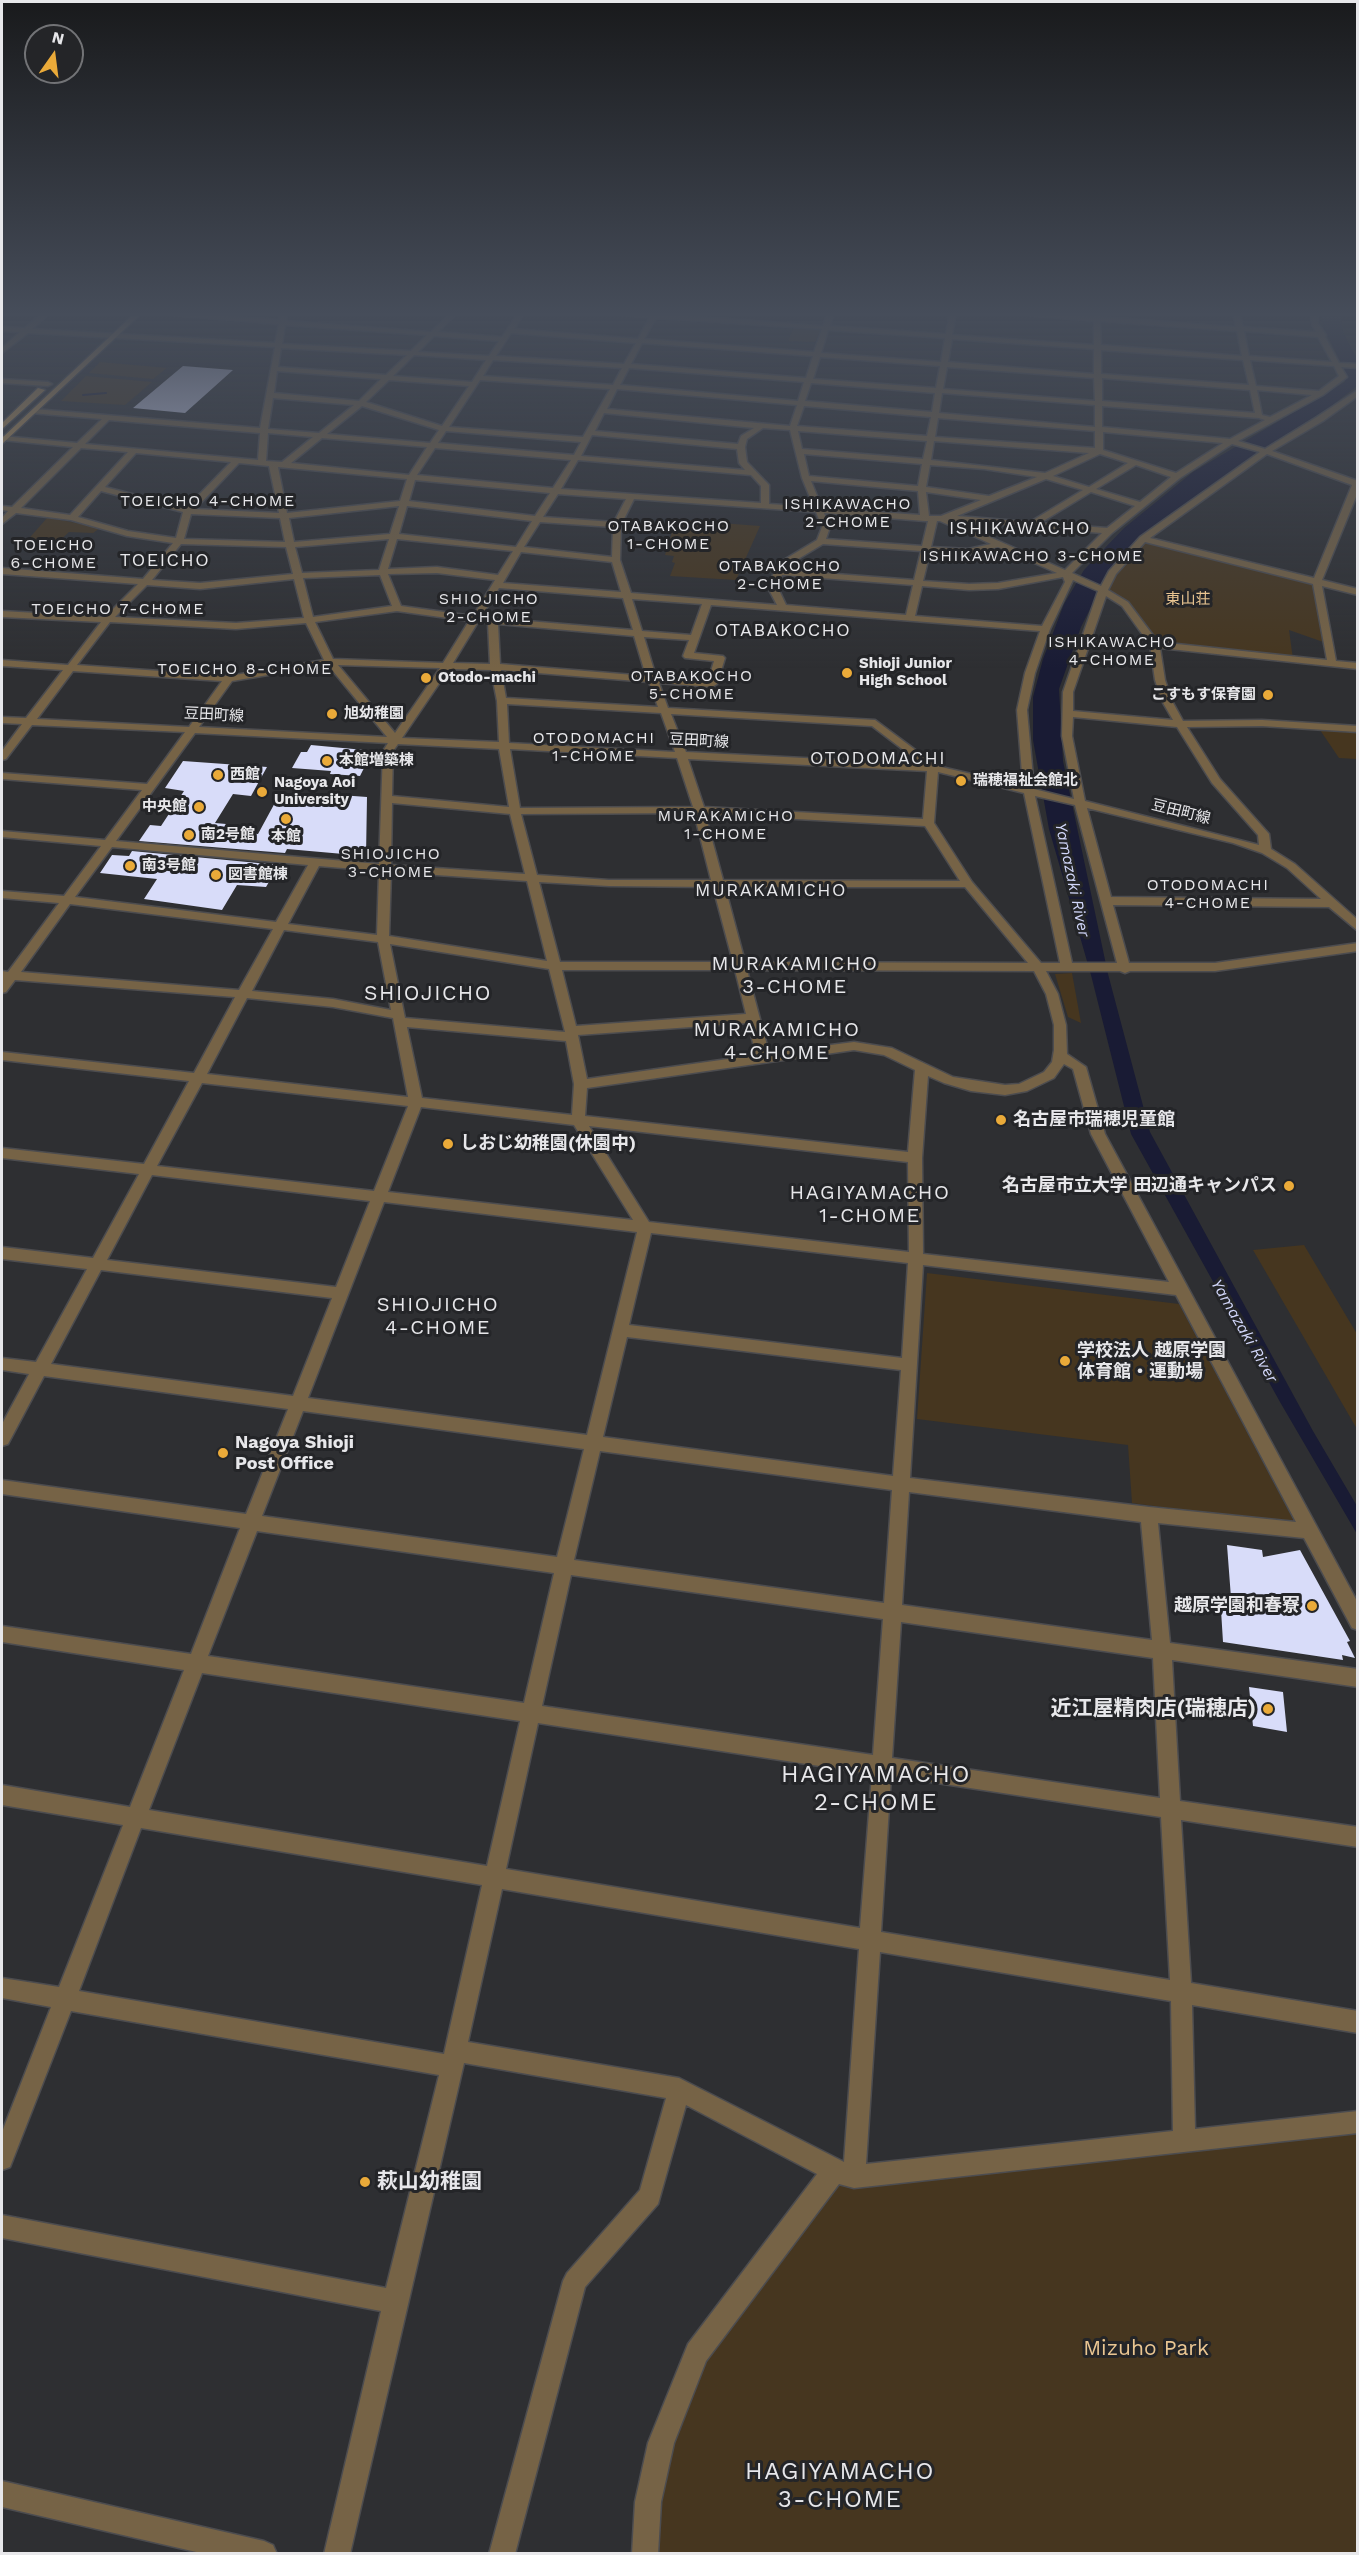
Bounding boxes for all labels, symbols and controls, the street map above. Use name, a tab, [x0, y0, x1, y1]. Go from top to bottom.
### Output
north arrow	[24, 24, 84, 84]
text: N	[50, 27, 66, 49]
district label: TOEICHO 4-CHOME	[120, 491, 296, 511]
district label: ISHIKAWACHO 2-CHOME	[784, 494, 912, 532]
district label: OTABAKOCHO 1-CHOME	[608, 516, 730, 554]
district label: ISHIKAWACHO	[949, 518, 1091, 540]
district label: TOEICHO 6-CHOME	[11, 535, 97, 573]
district label: ISHIKAWACHO 3-CHOME	[922, 546, 1144, 566]
district label: TOEICHO	[120, 550, 210, 572]
district label: OTABAKOCHO 2-CHOME	[719, 556, 841, 594]
district label: SHIOJICHO 2-CHOME	[439, 589, 539, 627]
park label: 東山荘	[1166, 591, 1210, 609]
district label: TOEICHO 7-CHOME	[31, 599, 205, 619]
district label: OTABAKOCHO	[715, 620, 851, 642]
district label: ISHIKAWACHO 4-CHOME	[1048, 632, 1176, 670]
place label: Shioji Junior High School	[859, 655, 952, 690]
district label: TOEICHO 8-CHOME	[157, 659, 333, 679]
district label: OTABAKOCHO 5-CHOME	[631, 666, 753, 704]
marker: Shioji Junior High School	[840, 666, 854, 680]
place label: Otodo-machi	[438, 669, 536, 687]
marker: Otodo-machi	[419, 671, 433, 685]
place label: こすもす保育園	[1151, 686, 1256, 704]
marker: こすもす保育園	[1261, 688, 1275, 702]
street label: 豆田町線	[184, 704, 244, 726]
place label: 旭幼稚園	[344, 705, 404, 723]
marker: 旭幼稚園	[325, 707, 339, 721]
district label: OTODOMACHI 1-CHOME	[533, 728, 655, 766]
street label: 豆田町線	[669, 730, 729, 752]
district label: OTODOMACHI	[810, 748, 946, 770]
place label: 本館増築棟	[339, 752, 414, 770]
marker: 本館増築棟	[320, 754, 334, 768]
place label: 西館	[230, 766, 260, 784]
marker: 西館	[211, 768, 225, 782]
place label: 瑞穂福祉会館北	[973, 772, 1078, 790]
place label: Nagoya Aoi University	[274, 774, 355, 809]
marker: 瑞穂福祉会館北	[954, 774, 968, 788]
marker: Nagoya Aoi University	[255, 785, 269, 799]
street label: 豆田町線	[1150, 796, 1212, 828]
place label: 中央館	[142, 798, 187, 816]
marker: 中央館	[192, 800, 206, 814]
district label: MURAKAMICHO 1-CHOME	[658, 806, 794, 844]
marker: 本館	[279, 812, 293, 826]
water label: Yamazaki River	[1051, 821, 1093, 939]
place label: 南2号館	[201, 826, 255, 844]
marker: 南2号館	[182, 828, 196, 842]
place label: 本館	[271, 828, 301, 846]
district label: SHIOJICHO 3-CHOME	[341, 844, 441, 882]
place label: 南3号館	[142, 857, 196, 875]
marker: 南3号館	[123, 859, 137, 873]
place label: 図書館棟	[228, 866, 288, 884]
marker: 図書館棟	[209, 868, 223, 882]
district label: OTODOMACHI 4-CHOME	[1147, 875, 1269, 913]
district label: MURAKAMICHO	[695, 880, 847, 902]
district label: MURAKAMICHO 3-CHOME	[712, 952, 878, 999]
district label: SHIOJICHO	[364, 981, 492, 1007]
district label: MURAKAMICHO 4-CHOME	[694, 1018, 860, 1065]
place label: 名古屋市瑞穂児童館	[1013, 1109, 1175, 1131]
marker: 名古屋市瑞穂児童館	[994, 1113, 1008, 1127]
place label: しおじ幼稚園(休園中)	[460, 1133, 636, 1155]
marker: しおじ幼稚園(休園中)	[441, 1137, 455, 1151]
place label: 名古屋市立大学 田辺通キャンパス	[1002, 1175, 1277, 1197]
marker: 名古屋市立大学 田辺通キャンパス	[1282, 1179, 1296, 1193]
district label: HAGIYAMACHO 1-CHOME	[790, 1181, 950, 1228]
water label: Yamazaki River	[1207, 1276, 1281, 1386]
district label: SHIOJICHO 4-CHOME	[377, 1293, 499, 1340]
place label: 学校法人 越原学園 体育館・運動場	[1077, 1340, 1226, 1382]
marker: 学校法人 越原学園 体育館・運動場	[1058, 1354, 1072, 1368]
place label: Nagoya Shioji Post Office	[235, 1432, 354, 1474]
marker: Nagoya Shioji Post Office	[216, 1446, 230, 1460]
place label: 越原学園和春寮	[1174, 1595, 1300, 1617]
marker: 越原学園和春寮	[1305, 1599, 1319, 1613]
place label: 近江屋精肉店(瑞穂店)	[1051, 1696, 1256, 1722]
marker: 近江屋精肉店(瑞穂店)	[1261, 1702, 1275, 1716]
district label: HAGIYAMACHO 2-CHOME	[781, 1761, 971, 1817]
place label: 萩山幼稚園	[377, 2169, 482, 2195]
marker: 萩山幼稚園	[358, 2175, 372, 2189]
park label: Mizuho Park	[1083, 2336, 1209, 2362]
district label: HAGIYAMACHO 3-CHOME	[745, 2458, 935, 2514]

